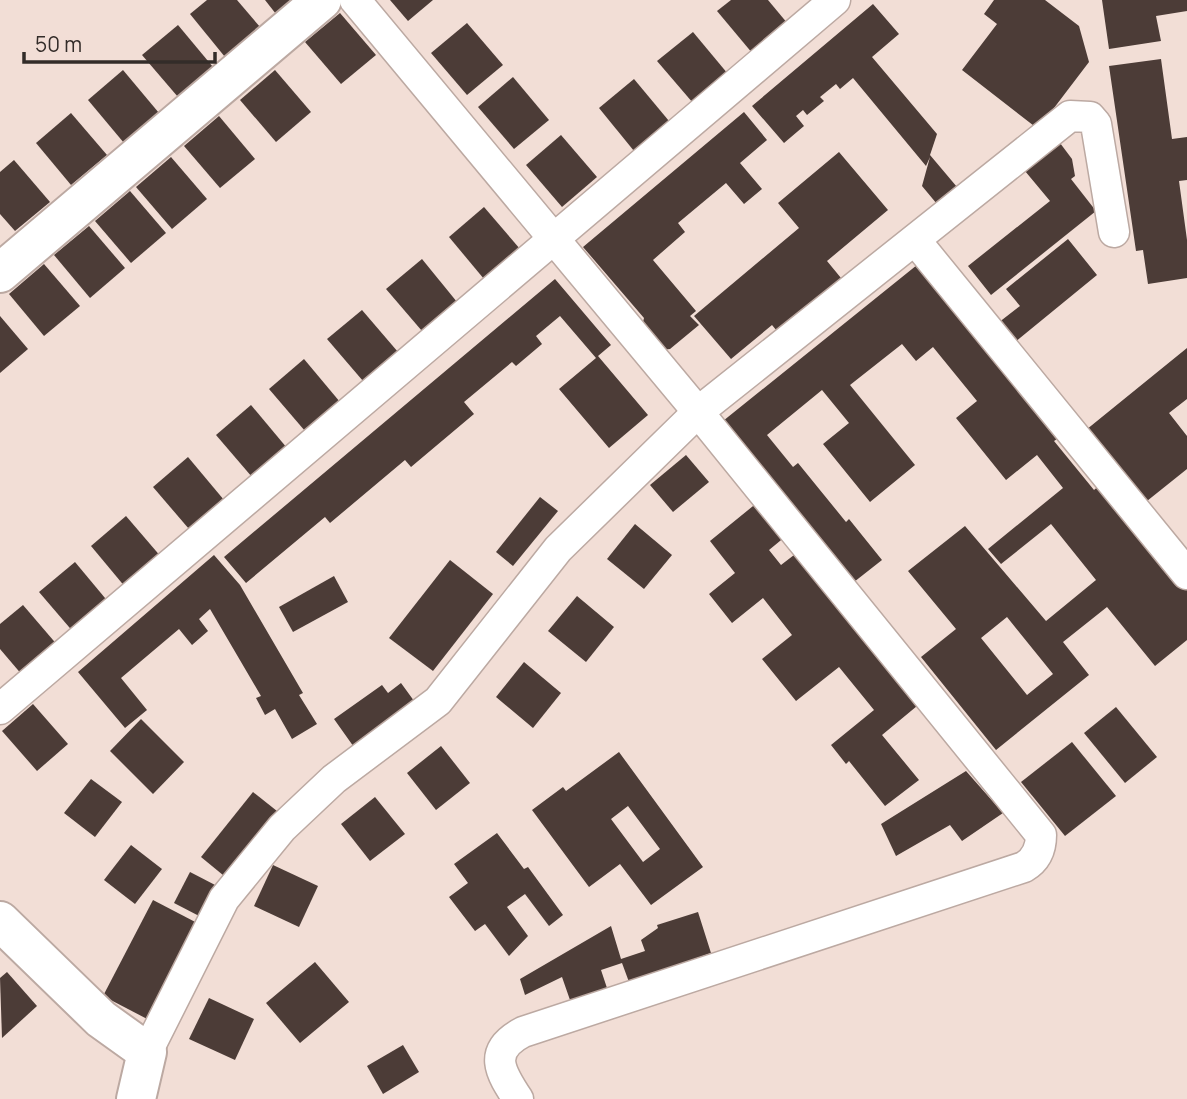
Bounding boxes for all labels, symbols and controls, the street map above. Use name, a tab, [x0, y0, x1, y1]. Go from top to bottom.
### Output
scale bar	[24, 21, 215, 65]
text: 50 m	[35, 30, 82, 58]

